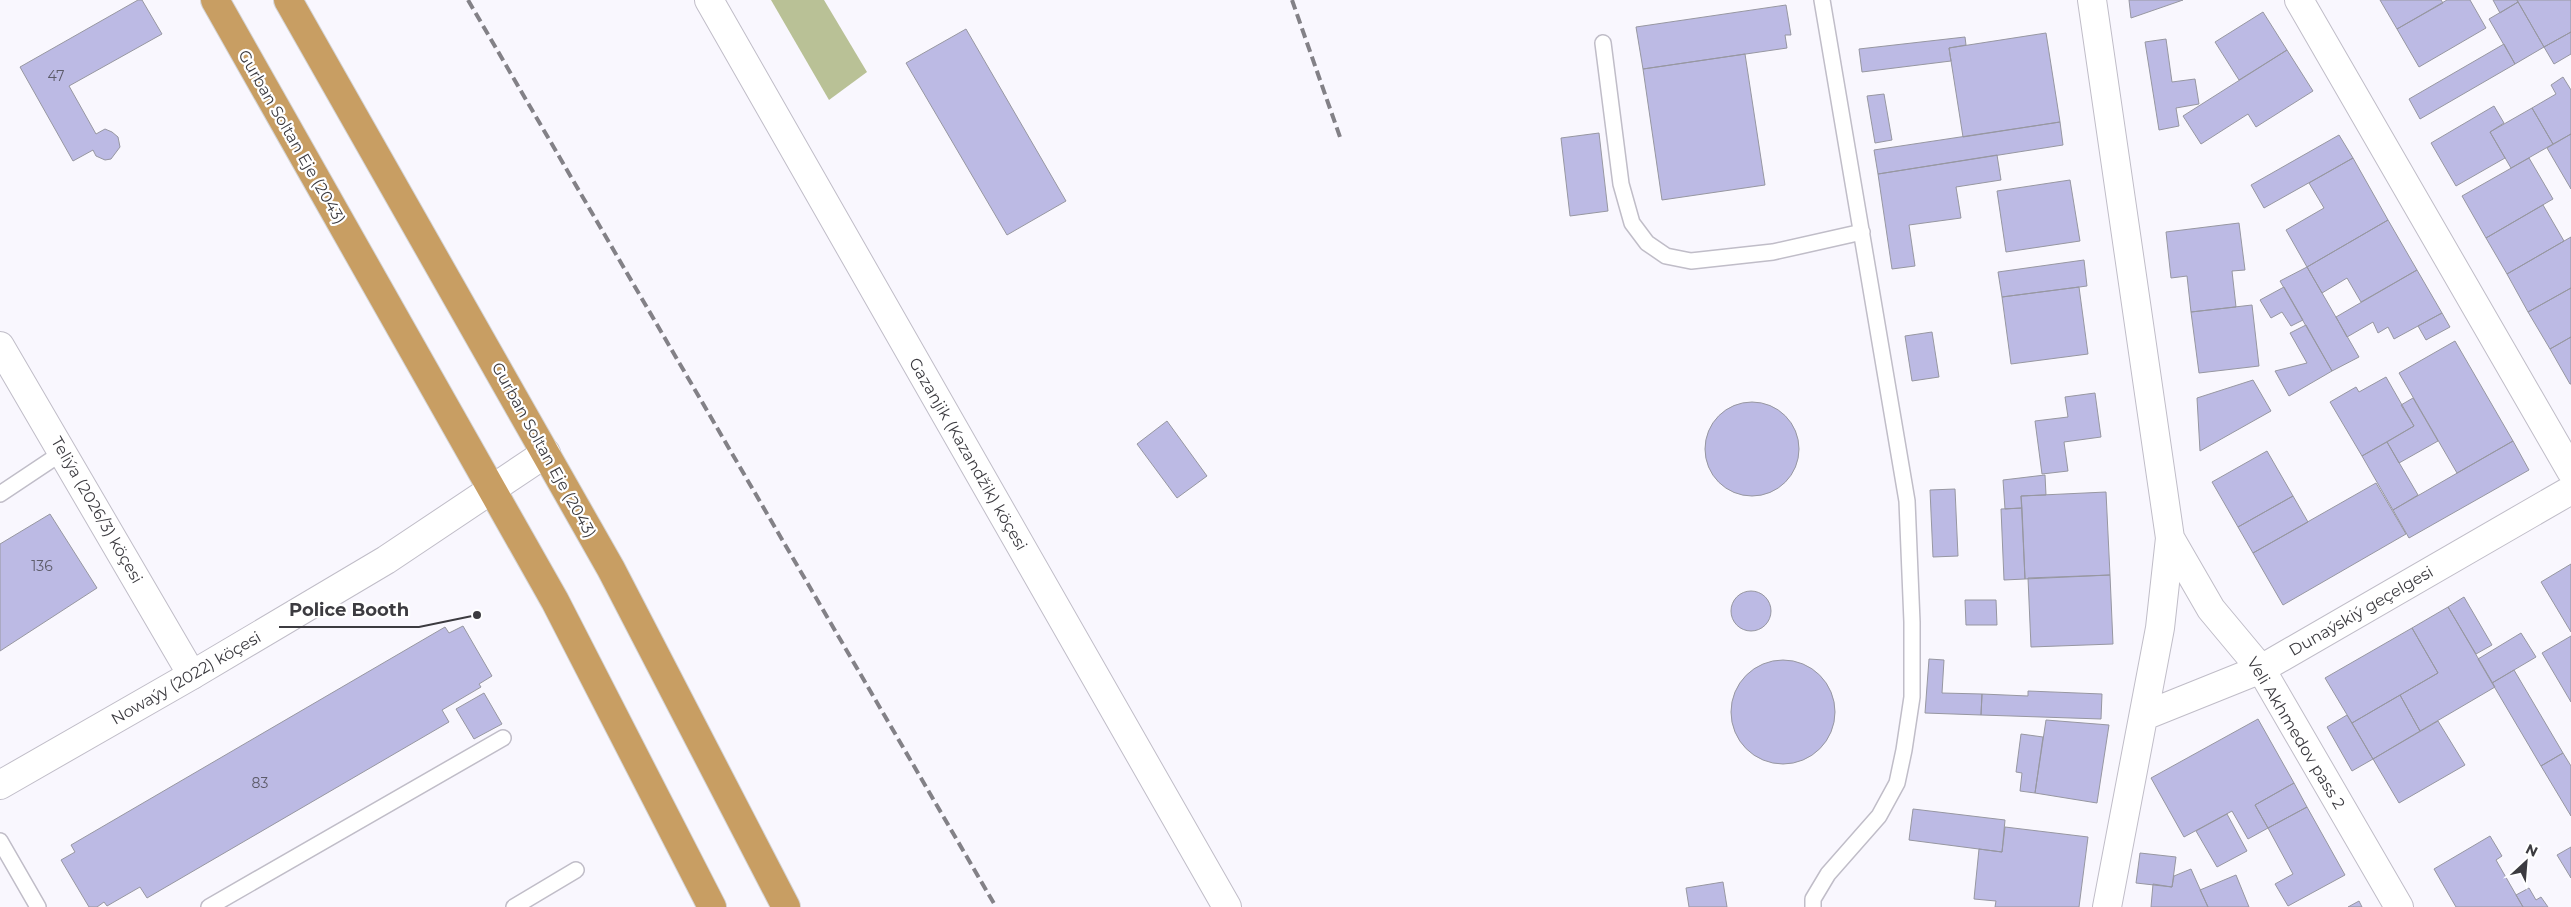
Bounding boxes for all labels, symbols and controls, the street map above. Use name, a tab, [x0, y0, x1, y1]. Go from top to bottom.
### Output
street label: Gurban Soltan Eje (2043)	[234, 47, 350, 227]
house number: 47	[48, 67, 64, 85]
street label: Gazanjik (Kazandžik) köçesi	[905, 354, 1031, 554]
street label: Gurban Soltan Eje (2043)	[488, 359, 600, 541]
street label: Teliýa (2026/3) köçesi	[47, 433, 147, 587]
house number: 136	[31, 557, 53, 575]
street label: Dunaýskiý geçelgesi	[2286, 562, 2436, 660]
callout: Police Booth	[279, 594, 419, 627]
text: Police Booth	[289, 599, 409, 621]
street label: Nowaýy (2022) köçesi	[108, 627, 264, 729]
street label: Veli Akhmedov pass 2	[2243, 654, 2349, 812]
house number: 83	[252, 774, 269, 792]
north arrow	[2501, 837, 2551, 887]
text: N	[2523, 840, 2541, 861]

